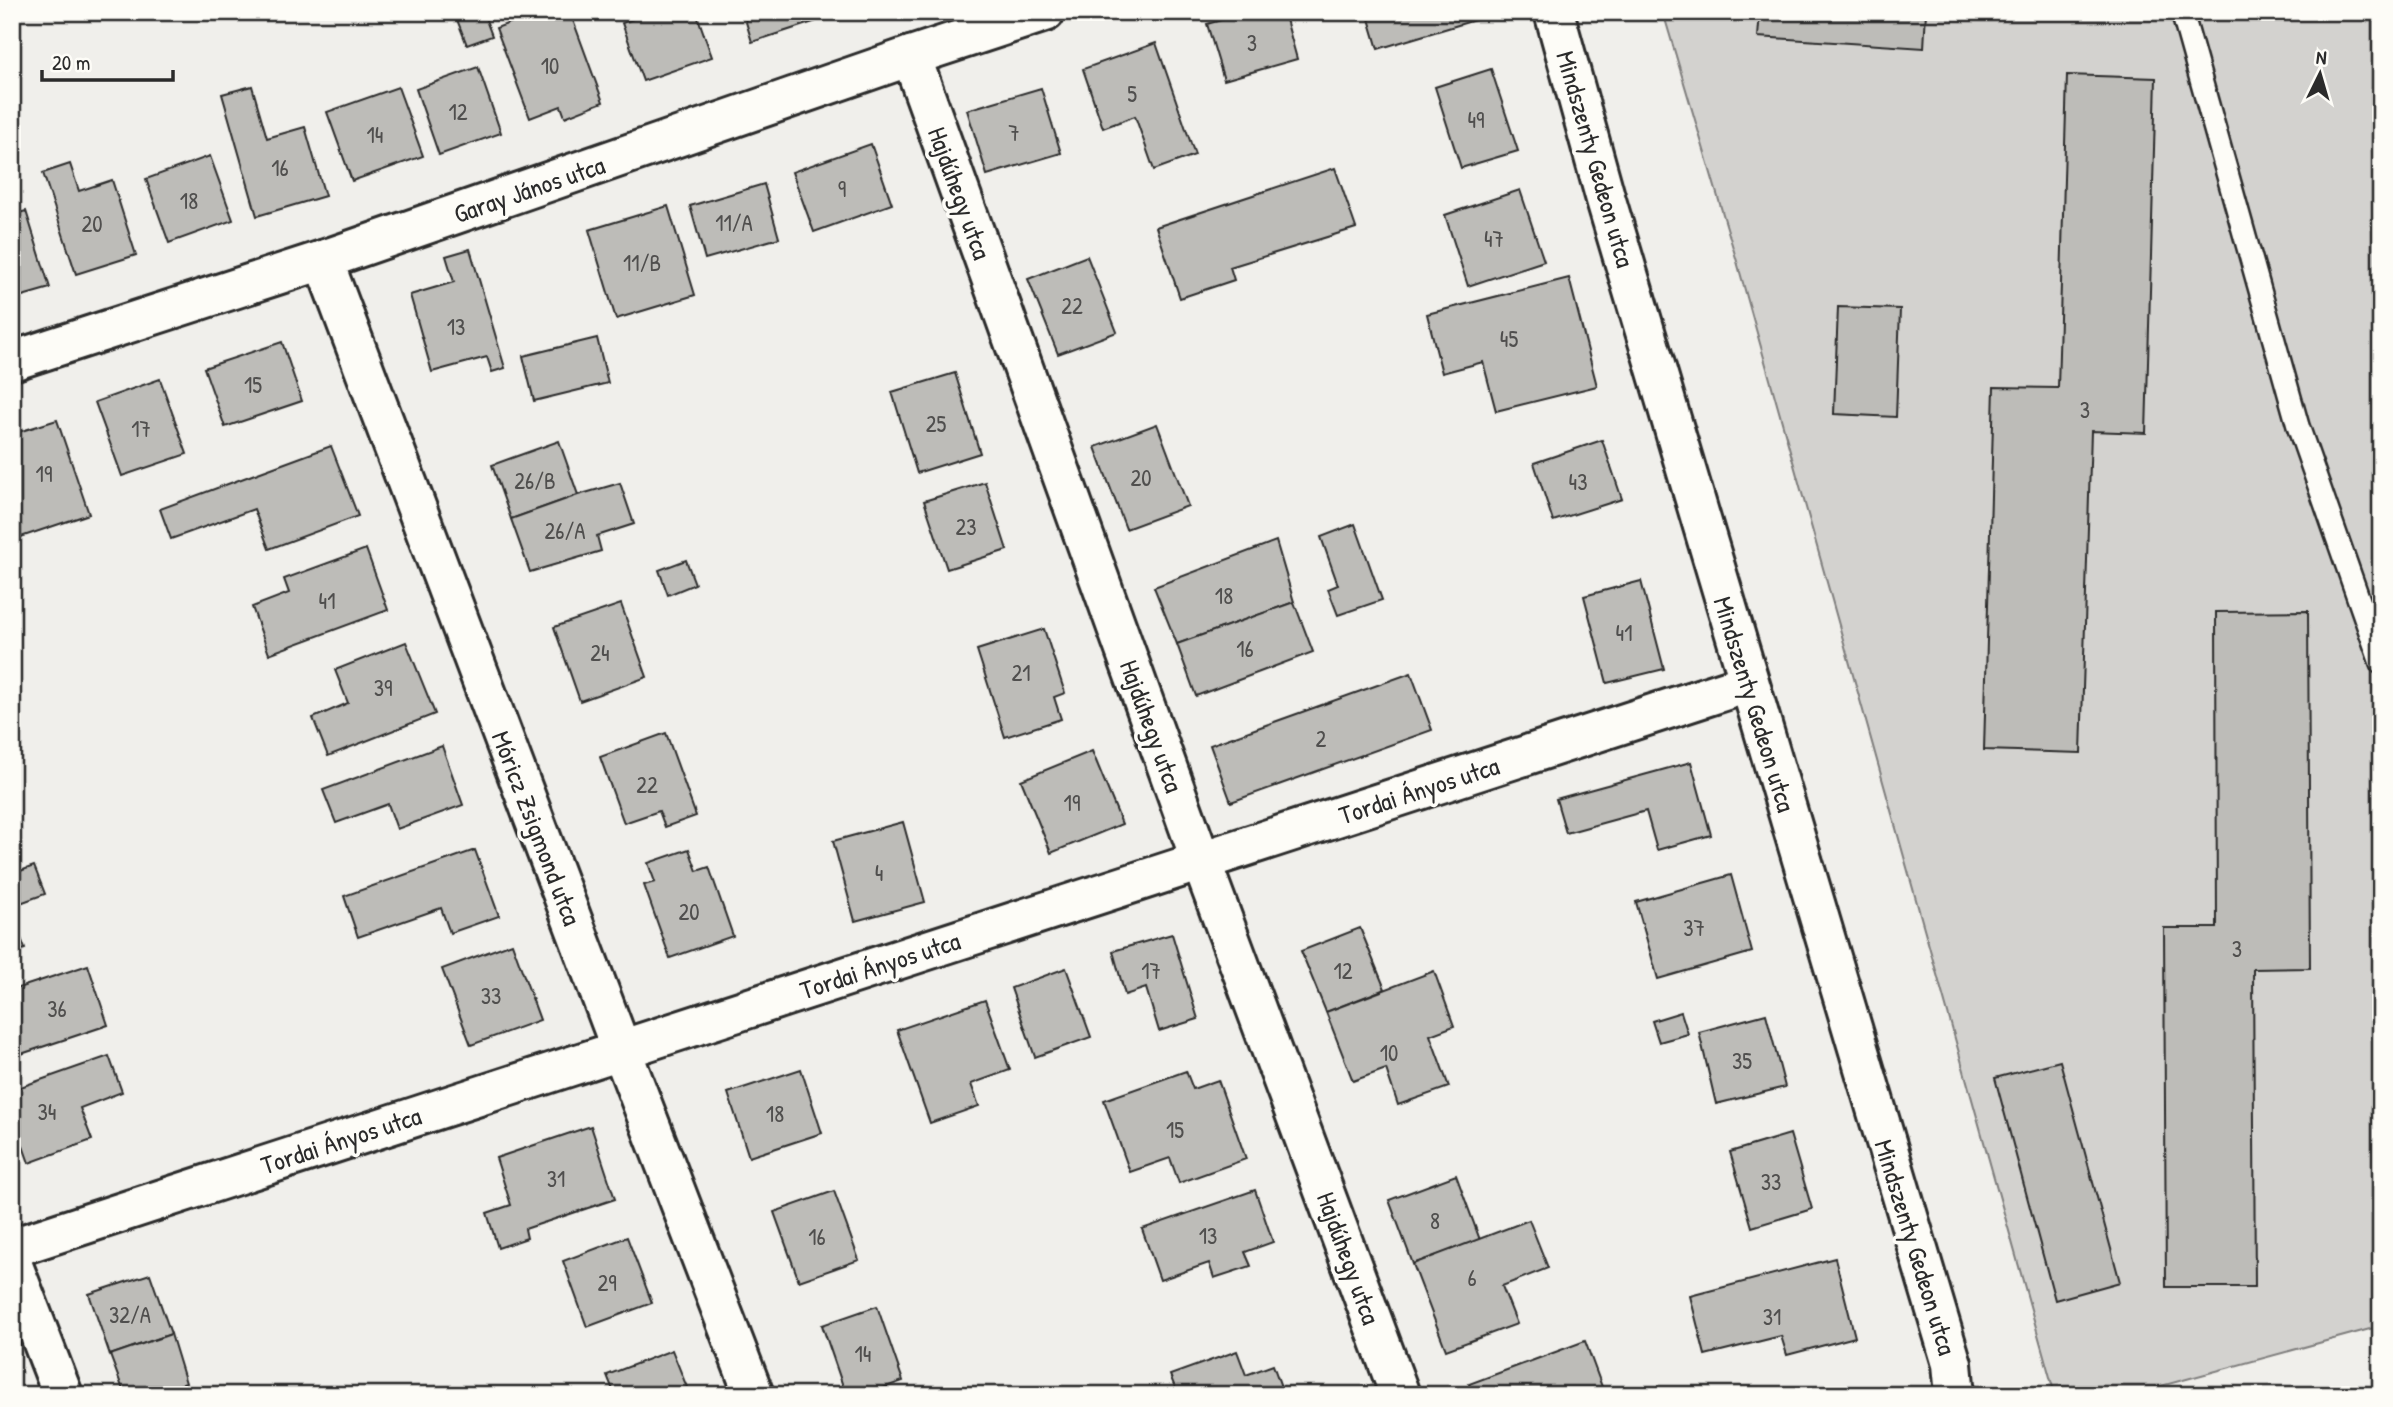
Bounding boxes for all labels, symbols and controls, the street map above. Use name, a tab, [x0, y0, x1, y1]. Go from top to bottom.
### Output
house number: 3	[1247, 27, 1257, 58]
scale bar	[42, 38, 173, 82]
north arrow	[2284, 38, 2354, 108]
text: N	[2315, 44, 2328, 70]
street label: Mindszenty Gedeon utca	[1548, 47, 1644, 271]
text: 20 m	[52, 48, 90, 77]
house number: 10	[541, 50, 559, 81]
house number: 5	[1127, 78, 1137, 109]
house number: 12	[448, 96, 468, 127]
house number: 49	[1467, 104, 1485, 135]
house number: 7	[1008, 117, 1020, 148]
house number: 14	[367, 119, 383, 150]
street label: Hajdúhegy utca	[920, 122, 1000, 264]
street label: Garay János utca	[449, 147, 609, 231]
house number: 16	[271, 152, 289, 183]
house number: 9	[838, 173, 846, 204]
house number: 18	[180, 185, 198, 216]
house number: 11/A	[715, 207, 753, 238]
house number: 20	[81, 208, 103, 239]
house number: 47	[1484, 223, 1504, 254]
house number: 11/B	[623, 247, 661, 278]
house number: 22	[1061, 290, 1083, 321]
house number: 13	[447, 311, 465, 342]
house number: 45	[1500, 323, 1518, 354]
house number: 15	[244, 369, 262, 400]
house number: 3	[2080, 394, 2090, 425]
house number: 25	[926, 408, 947, 439]
house number: 17	[131, 413, 151, 444]
house number: 19	[36, 458, 52, 489]
house number: 20	[1130, 462, 1152, 493]
house number: 26/B	[514, 465, 556, 496]
house number: 43	[1569, 466, 1587, 497]
house number: 23	[955, 511, 977, 542]
house number: 26/A	[545, 515, 585, 546]
house number: 18	[1215, 580, 1233, 611]
house number: 41	[319, 585, 335, 616]
street label: Mindszenty Gedeon utca	[1706, 592, 1804, 816]
house number: 41	[1616, 617, 1632, 648]
house number: 16	[1236, 633, 1254, 664]
house number: 24	[590, 637, 610, 668]
street label: Hajdúhegy utca	[1112, 655, 1192, 797]
house number: 21	[1011, 657, 1031, 688]
house number: 39	[374, 672, 392, 703]
house number: 2	[1316, 723, 1327, 754]
street label: Móricz Zsigmond utca	[484, 726, 590, 930]
street label: Tordai Ányos utca	[1334, 748, 1504, 832]
house number: 22	[636, 769, 658, 800]
house number: 19	[1064, 787, 1080, 818]
house number: 4	[875, 857, 883, 888]
house number: 20	[678, 896, 700, 927]
house number: 37	[1683, 912, 1705, 943]
street label: Tordai Ányos utca	[795, 923, 965, 1007]
house number: 3	[2232, 933, 2242, 964]
house number: 17	[1141, 955, 1161, 986]
house number: 12	[1333, 955, 1353, 986]
house number: 33	[481, 980, 501, 1011]
house number: 36	[47, 993, 67, 1024]
house number: 10	[1380, 1037, 1398, 1068]
house number: 35	[1732, 1045, 1752, 1076]
house number: 34	[38, 1096, 56, 1127]
street label: Tordai Ányos utca	[256, 1098, 426, 1182]
house number: 18	[766, 1098, 784, 1129]
house number: 15	[1166, 1114, 1184, 1145]
street label: Mindszenty Gedeon utca	[1867, 1135, 1965, 1359]
house number: 31	[547, 1163, 565, 1194]
house number: 33	[1761, 1166, 1781, 1197]
street label: Hajdúhegy utca	[1309, 1187, 1389, 1329]
house number: 8	[1430, 1205, 1440, 1236]
house number: 13	[1199, 1220, 1217, 1251]
house number: 16	[808, 1221, 826, 1252]
house number: 6	[1467, 1262, 1477, 1293]
house number: 29	[597, 1267, 617, 1298]
house number: 32/A	[109, 1299, 151, 1330]
house number: 31	[1763, 1301, 1781, 1332]
house number: 14	[855, 1338, 871, 1369]

